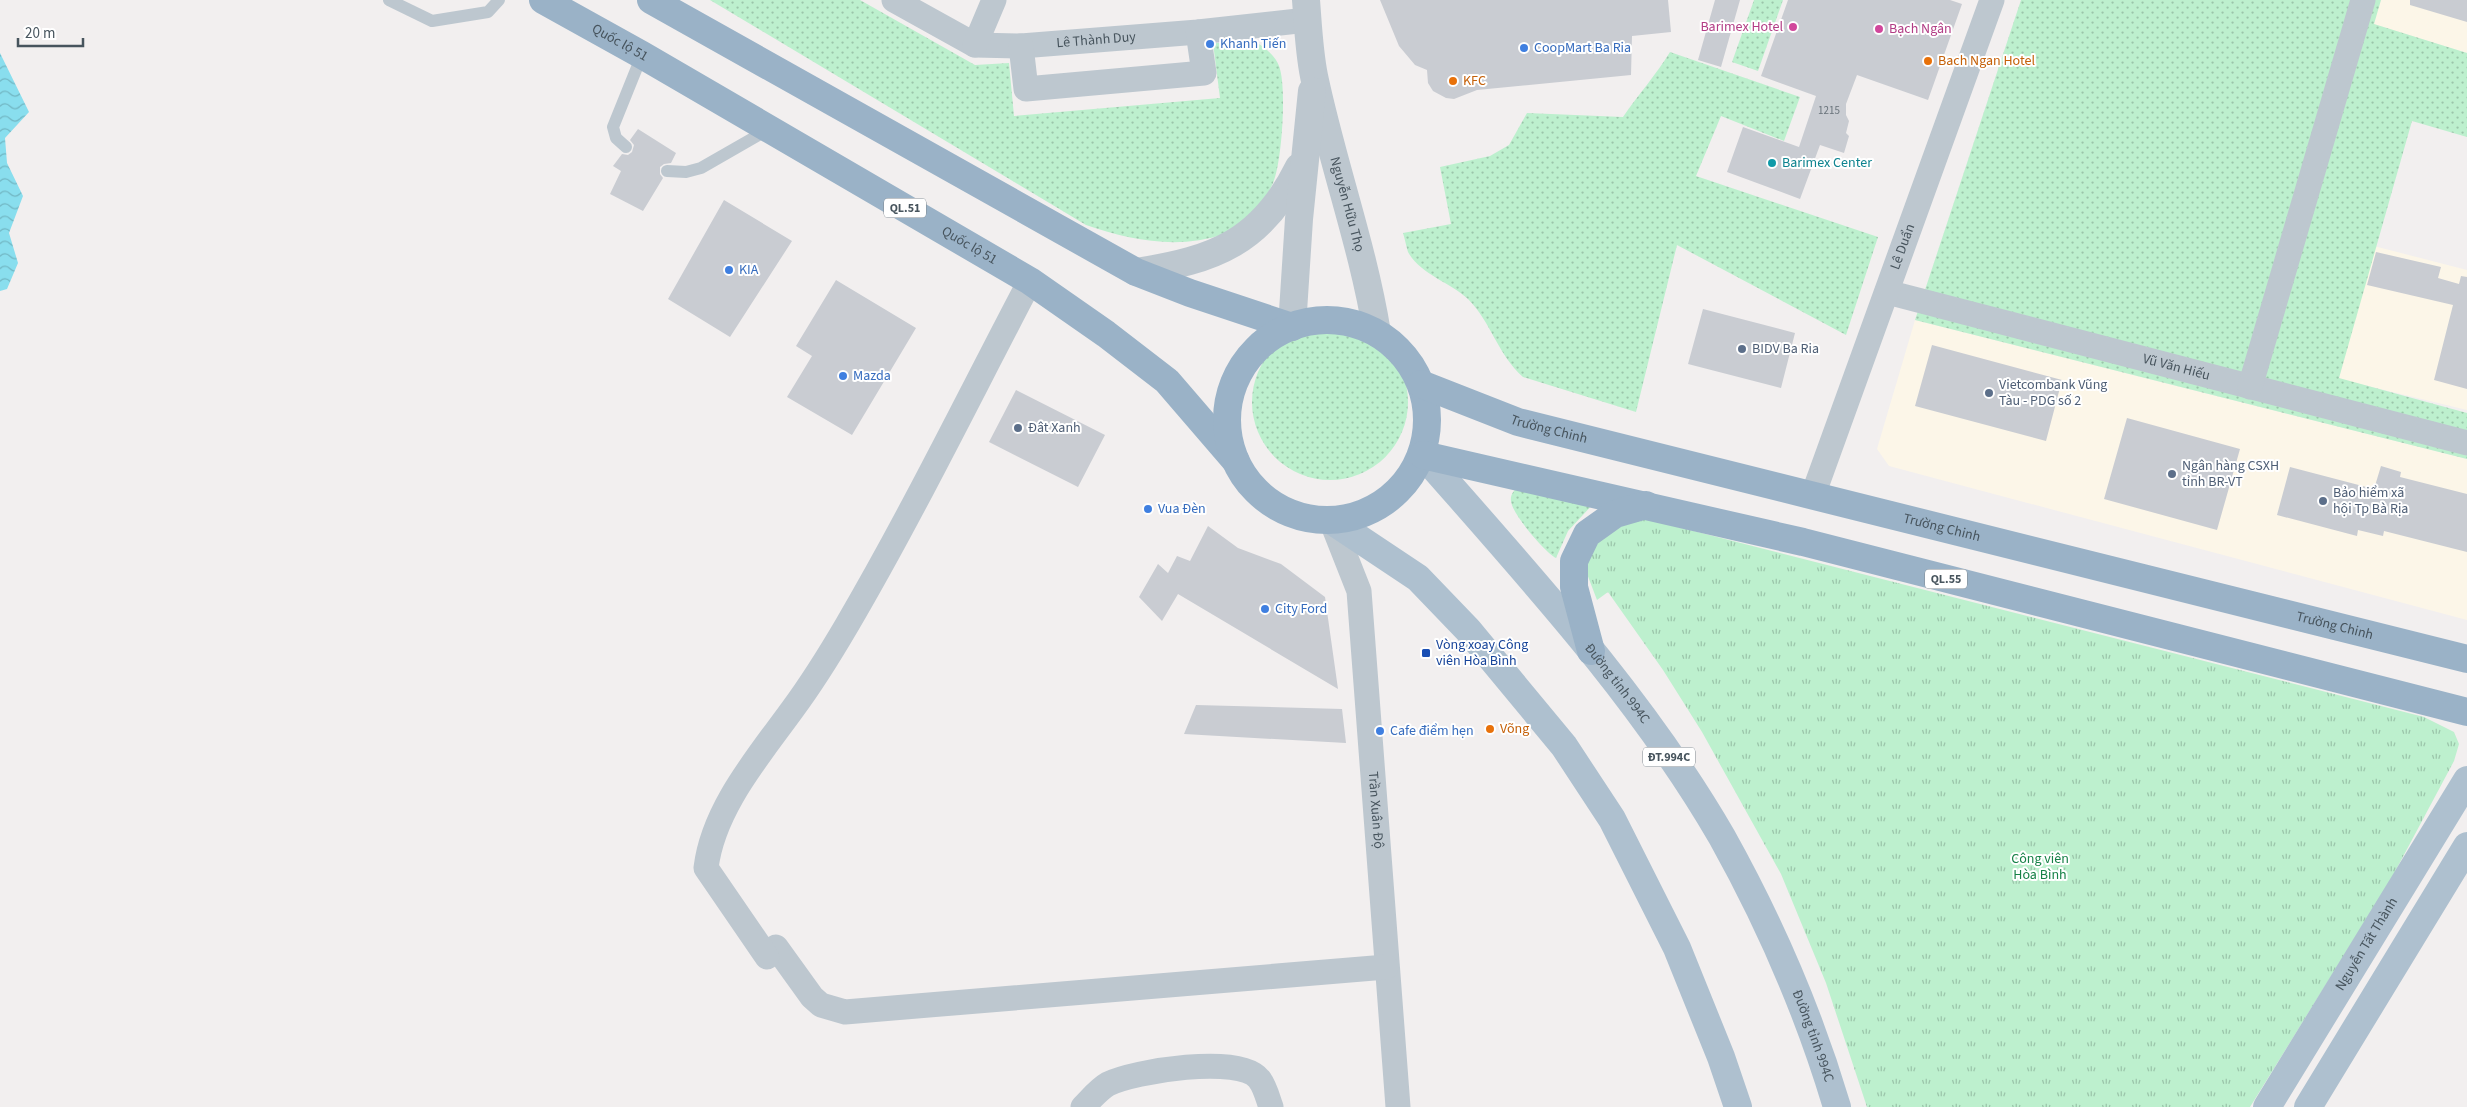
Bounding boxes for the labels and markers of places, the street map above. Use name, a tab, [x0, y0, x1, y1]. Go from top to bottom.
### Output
place label: Barimex Hotel	[1700, 17, 1783, 37]
place label: Bạch Ngân	[1889, 19, 1952, 39]
marker: Barimex Hotel	[1787, 21, 1799, 33]
marker: Bạch Ngân	[1873, 23, 1885, 35]
place label: Khanh Tiến	[1220, 34, 1286, 54]
marker: Khanh Tiến	[1204, 38, 1216, 50]
place label: CoopMart Ba Ria	[1534, 38, 1631, 58]
marker: CoopMart Ba Ria	[1518, 42, 1530, 54]
place label: Bach Ngan Hotel	[1938, 51, 2035, 71]
marker: Bach Ngan Hotel	[1922, 55, 1934, 67]
place label: KFC	[1463, 71, 1486, 91]
marker: KFC	[1447, 75, 1459, 87]
place label: Barimex Center	[1782, 153, 1872, 173]
marker: Barimex Center	[1766, 157, 1778, 169]
place label: KIA	[739, 260, 759, 280]
marker: KIA	[723, 264, 735, 276]
place label: BIDV Ba Ria	[1752, 339, 1819, 359]
marker: BIDV Ba Ria	[1736, 343, 1748, 355]
place label: Mazda	[853, 366, 891, 386]
marker: Mazda	[837, 370, 849, 382]
place label: Vietcombank Vũng Tàu - PDG số 2	[1999, 375, 2107, 411]
marker: Vietcombank Vũng Tàu - PDG số 2	[1983, 387, 1995, 399]
place label: Đât Xanh	[1028, 418, 1081, 438]
marker: Đât Xanh	[1012, 422, 1024, 434]
place label: Ngân hàng CSXH tỉnh BR-VT	[2182, 456, 2279, 492]
marker: Ngân hàng CSXH tỉnh BR-VT	[2166, 468, 2178, 480]
place label: Bảo hiểm xã hội Tp Bà Rịa	[2333, 483, 2408, 519]
marker: Bảo hiểm xã hội Tp Bà Rịa	[2317, 495, 2329, 507]
place label: Vua Đèn	[1158, 499, 1206, 519]
marker: Vua Đèn	[1142, 503, 1154, 515]
place label: City Ford	[1275, 599, 1327, 619]
marker: City Ford	[1259, 603, 1271, 615]
place label: Vòng xoay Công viên Hòa Bình	[1436, 635, 1528, 671]
marker: Vòng xoay Công viên Hòa Bình	[1420, 647, 1432, 659]
place label: Võng	[1500, 719, 1529, 739]
place label: Cafe điểm hẹn	[1390, 721, 1474, 741]
marker: Võng	[1484, 723, 1496, 735]
marker: Cafe điểm hẹn	[1374, 725, 1386, 737]

